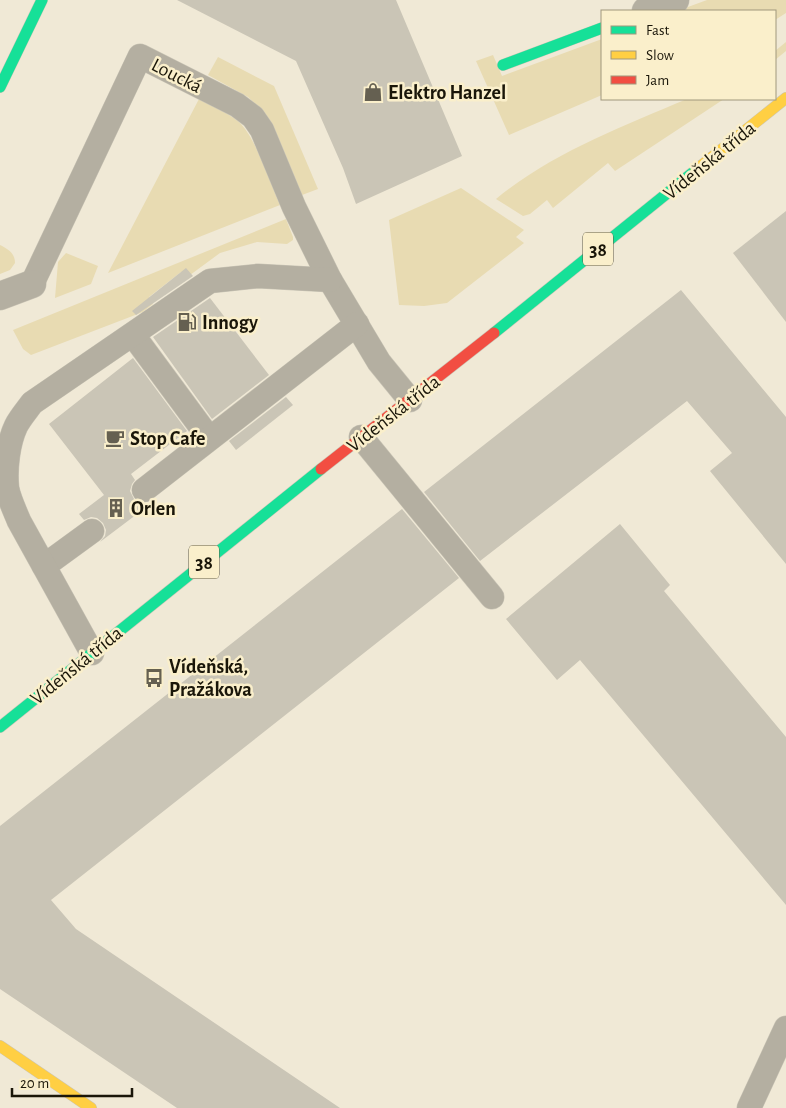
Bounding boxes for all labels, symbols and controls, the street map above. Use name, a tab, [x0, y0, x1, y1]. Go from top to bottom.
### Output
legend	[601, 10, 776, 100]
text: Fast	[646, 23, 670, 38]
text: Slow	[646, 48, 674, 63]
street label: Loucká	[148, 55, 205, 97]
text: Jam	[646, 73, 669, 88]
shop icon: Elektro Hanzel	[362, 81, 384, 103]
place label: Elektro Hanzel	[388, 83, 506, 103]
street label: Vídeňská třída	[660, 118, 759, 204]
road number: 38	[583, 232, 613, 266]
fuel station icon: Innogy	[176, 311, 198, 333]
place label: Innogy	[202, 313, 258, 333]
street label: Vídeňská třída	[343, 371, 444, 456]
cafe icon: Stop Cafe	[104, 427, 126, 449]
place label: Stop Cafe	[130, 429, 205, 449]
building icon: Orlen	[105, 497, 127, 519]
place label: Orlen	[131, 499, 176, 519]
road number: 38	[189, 546, 219, 578]
street label: Vídeňská třída	[27, 623, 126, 709]
place label: Vídeňská, Pražákova	[169, 657, 252, 700]
bus stop icon: Vídeňská, Pražákova	[143, 667, 165, 689]
scale bar	[12, 1066, 132, 1098]
text: 20 m	[20, 1076, 49, 1091]

